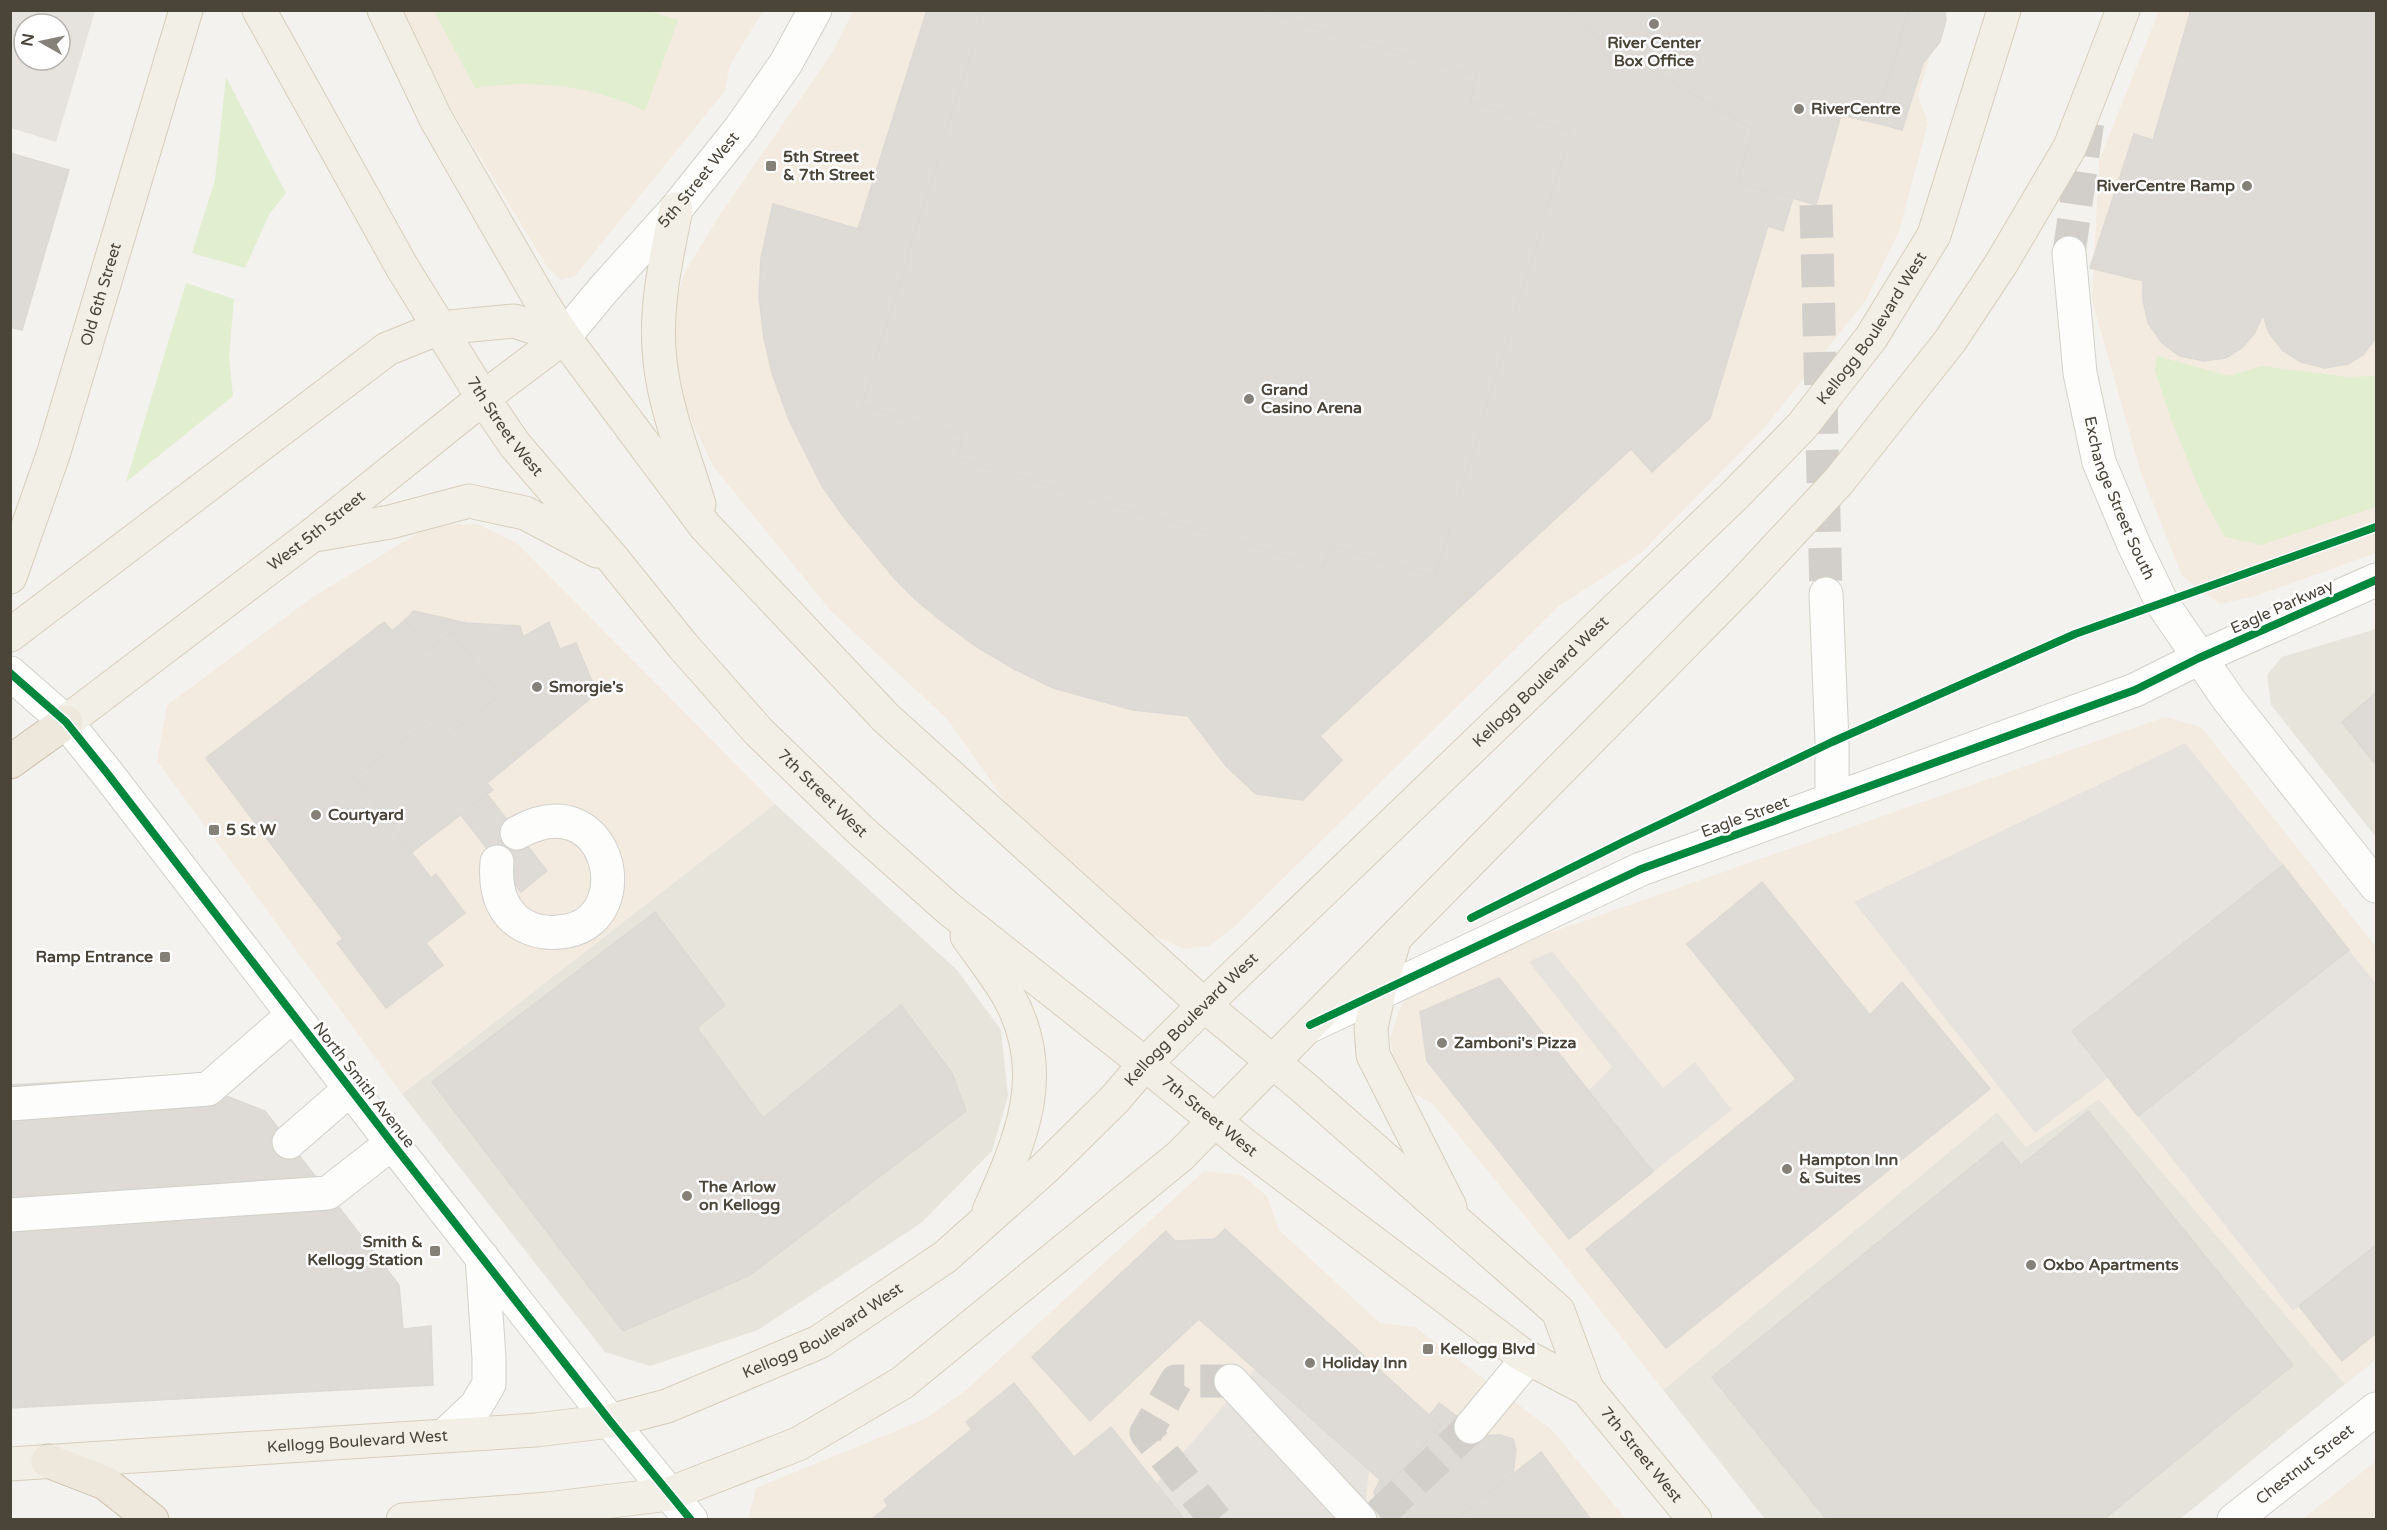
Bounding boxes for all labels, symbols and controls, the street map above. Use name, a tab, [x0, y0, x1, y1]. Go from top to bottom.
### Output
north arrow	[12, 12, 72, 72]
marker: River Center Box Office	[1647, 17, 1661, 31]
text: N	[17, 32, 39, 48]
place label: River Center Box Office	[1607, 33, 1702, 71]
place label: RiverCentre	[1811, 99, 1900, 119]
marker: RiverCentre	[1792, 102, 1806, 116]
street label: 5th Street West	[654, 128, 744, 232]
place label: 5th Street & 7th Street	[783, 147, 876, 185]
marker: 5th Street & 7th Street	[764, 159, 778, 173]
place label: RiverCentre Ramp	[2096, 176, 2235, 196]
marker: RiverCentre Ramp	[2240, 179, 2254, 193]
street label: Old 6th Street	[76, 240, 126, 349]
street label: Kellogg Boulevard West	[1813, 248, 1931, 409]
street label: 7th Street West	[462, 373, 547, 480]
place label: Grand Casino Arena	[1261, 380, 1362, 418]
marker: Grand Casino Arena	[1242, 392, 1256, 406]
street label: Exchange Street South	[2079, 414, 2159, 583]
street label: West 5th Street	[264, 487, 369, 575]
street label: Eagle Parkway	[2227, 575, 2337, 639]
street label: Kellogg Boulevard West	[1468, 612, 1613, 752]
place label: Smorgie's	[549, 677, 624, 697]
marker: Smorgie's	[530, 680, 544, 694]
street label: 7th Street West	[773, 745, 872, 842]
street label: Eagle Street	[1698, 792, 1792, 842]
place label: Courtyard	[328, 805, 404, 825]
marker: Courtyard	[309, 808, 323, 822]
place label: 5 St W	[226, 820, 277, 840]
marker: 5 St W	[207, 823, 221, 837]
place label: Ramp Entrance	[36, 947, 153, 967]
street label: Kellogg Boulevard West	[1120, 948, 1262, 1090]
marker: Ramp Entrance	[158, 950, 172, 964]
street label: North Smith Avenue	[309, 1018, 419, 1152]
place label: Zamboni's Pizza	[1454, 1033, 1576, 1053]
marker: Zamboni's Pizza	[1435, 1036, 1449, 1050]
street label: 7th Street West	[1157, 1071, 1261, 1161]
place label: Hampton Inn & Suites	[1799, 1150, 1898, 1188]
marker: Hampton Inn & Suites	[1780, 1162, 1794, 1176]
place label: The Arlow on Kellogg	[698, 1177, 780, 1215]
marker: The Arlow on Kellogg	[680, 1189, 694, 1203]
place label: Smith & Kellogg Station	[307, 1232, 423, 1270]
marker: Smith & Kellogg Station	[428, 1244, 442, 1258]
place label: Oxbo Apartments	[2043, 1255, 2179, 1275]
marker: Oxbo Apartments	[2024, 1258, 2038, 1272]
street label: Kellogg Boulevard West	[739, 1278, 907, 1383]
place label: Kellogg Blvd	[1440, 1339, 1535, 1359]
marker: Kellogg Blvd	[1421, 1342, 1435, 1356]
place label: Holiday Inn	[1322, 1353, 1407, 1373]
marker: Holiday Inn	[1303, 1356, 1317, 1370]
street label: 7th Street West	[1596, 1403, 1687, 1507]
street label: Chestnut Street	[2252, 1420, 2358, 1509]
street label: Kellogg Boulevard West	[266, 1426, 448, 1457]

